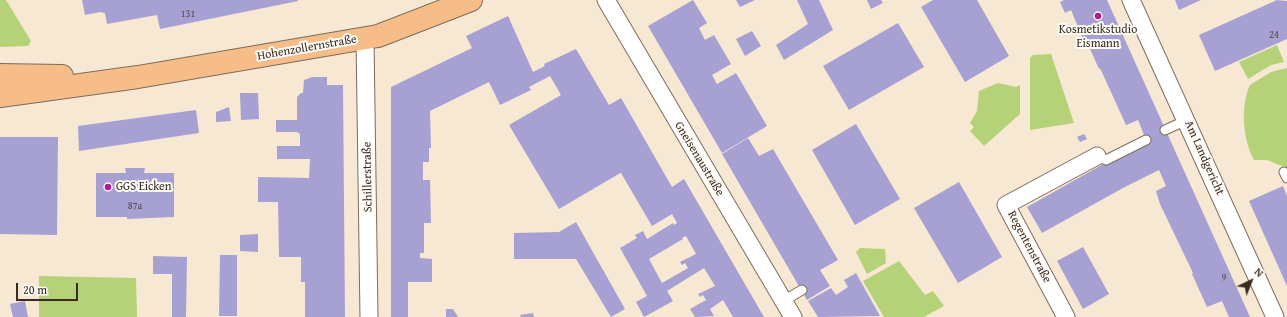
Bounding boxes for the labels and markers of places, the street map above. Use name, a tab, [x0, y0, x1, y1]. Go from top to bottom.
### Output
marker: Kosmetikstudio Eismann	[1093, 11, 1103, 21]
place label: Kosmetikstudio Eismann	[1059, 23, 1137, 51]
place label: GGS Eicken	[116, 180, 171, 194]
marker: GGS Eicken	[103, 182, 113, 192]

